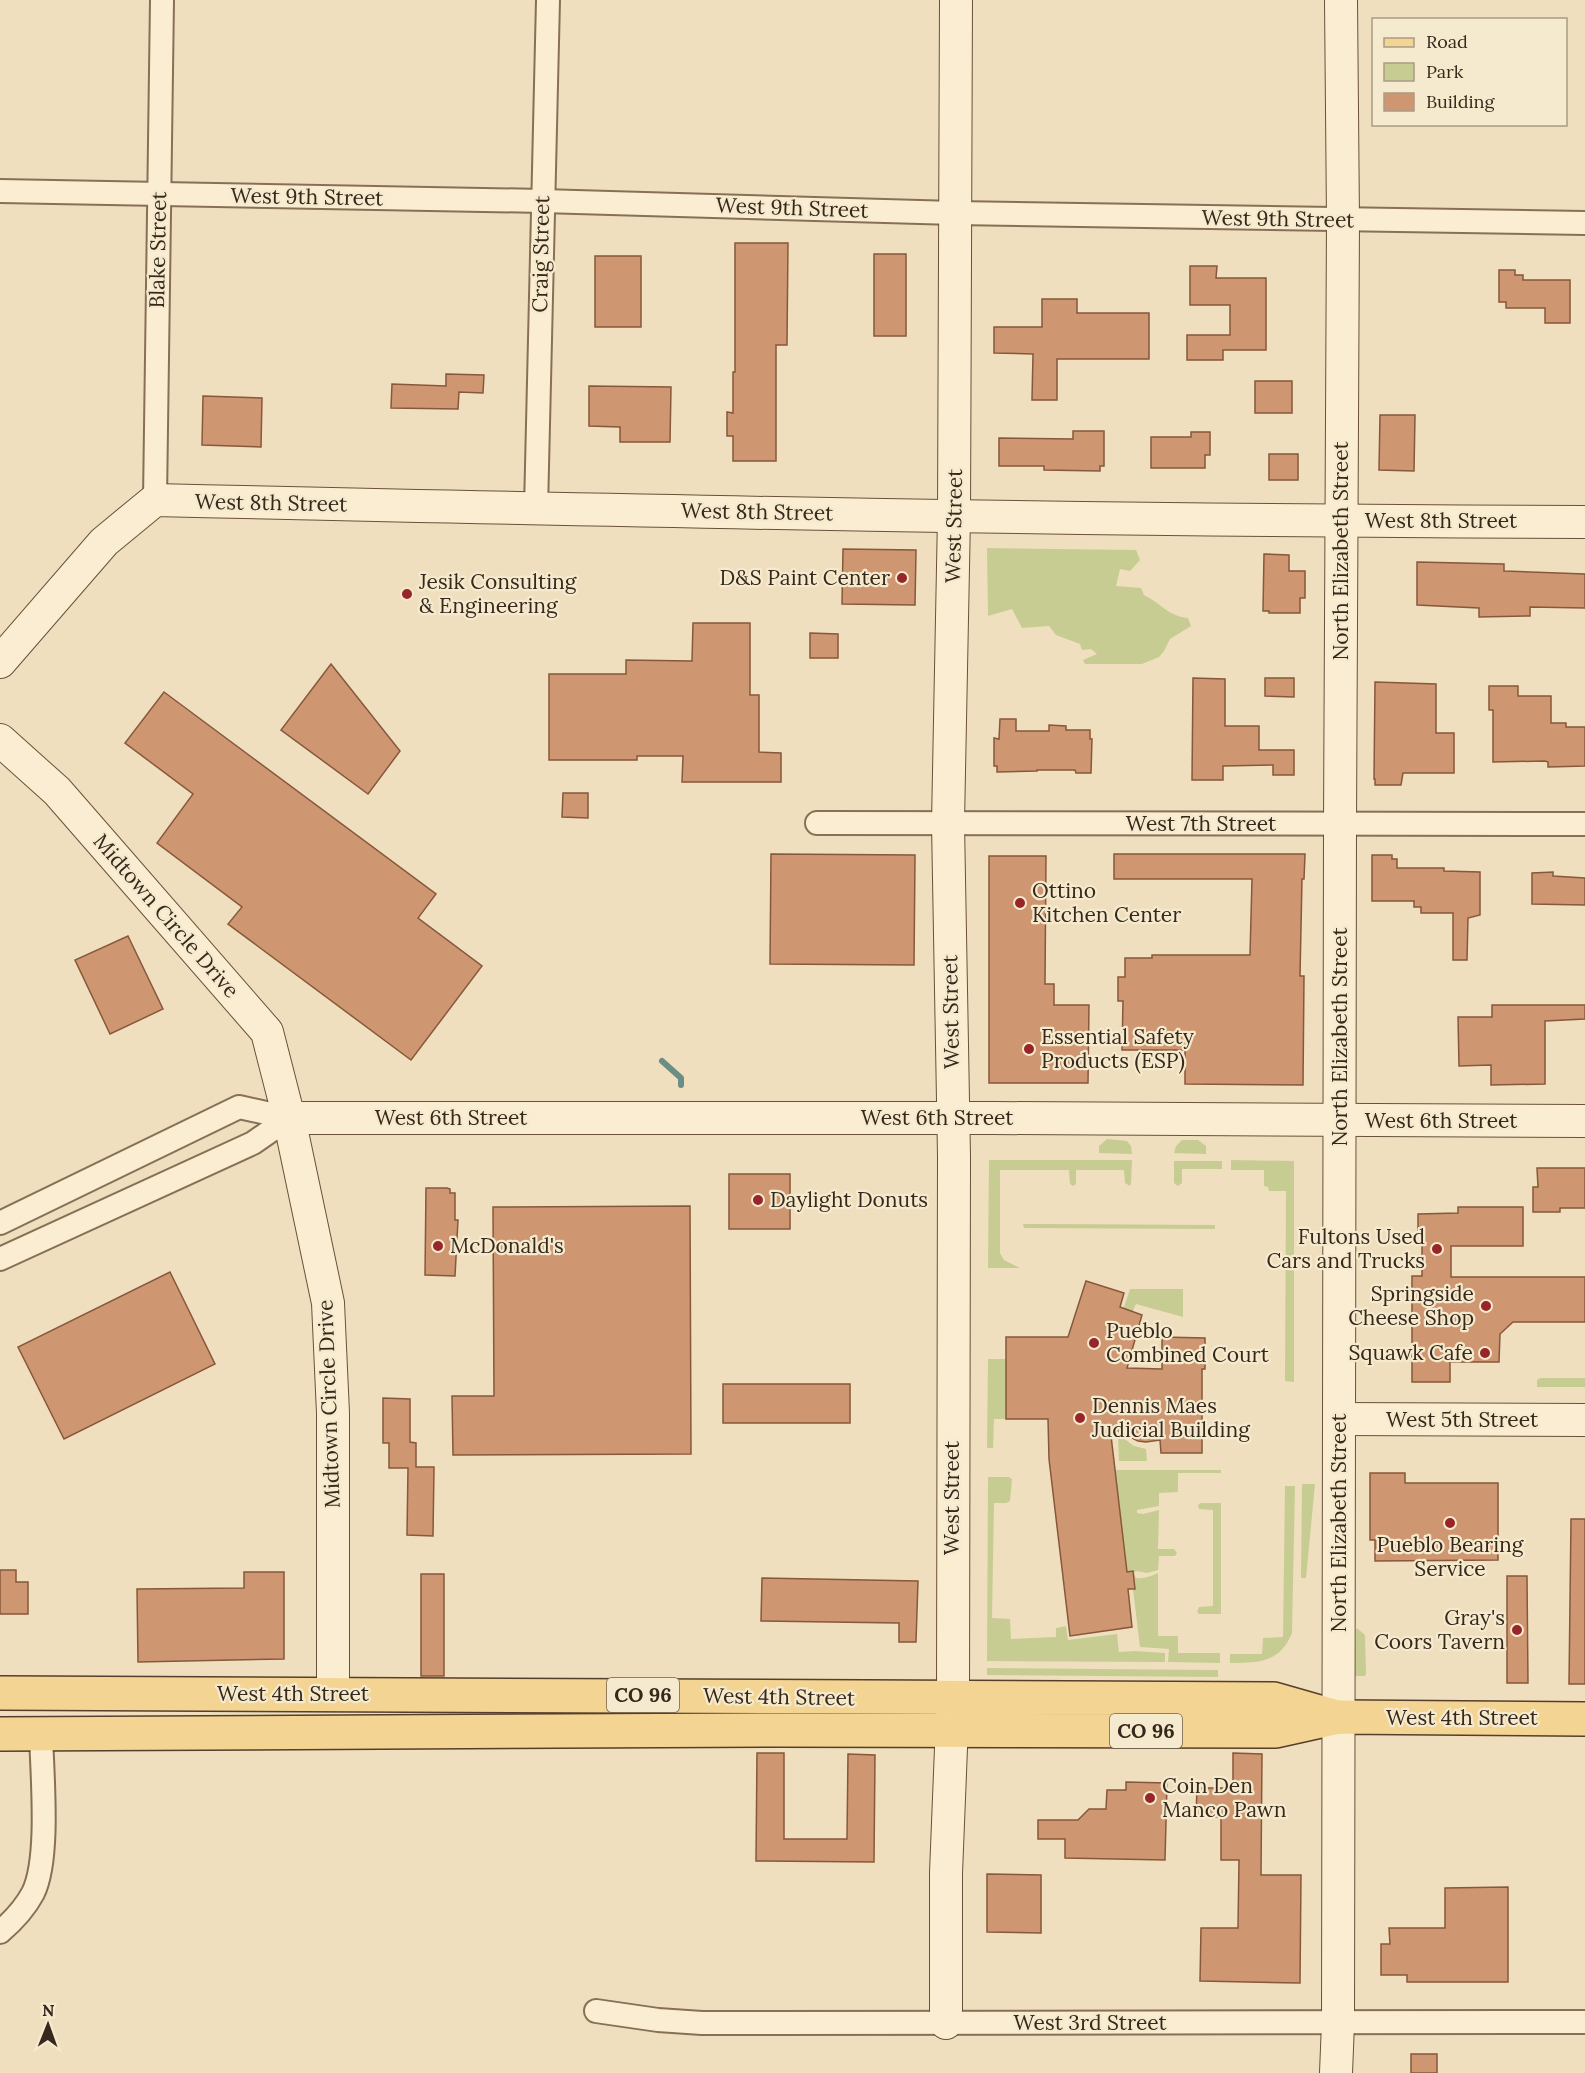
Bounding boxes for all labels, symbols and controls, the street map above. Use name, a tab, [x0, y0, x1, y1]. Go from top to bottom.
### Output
legend	[1372, 18, 1567, 126]
text: Road	[1426, 30, 1468, 53]
text: Park	[1426, 60, 1464, 83]
text: Building	[1426, 90, 1496, 113]
street label: West 9th Street	[230, 182, 384, 211]
street label: Blake Street	[143, 190, 172, 309]
street label: West 9th Street	[715, 191, 870, 224]
street label: Craig Street	[526, 194, 555, 313]
street label: West 9th Street	[1201, 204, 1355, 233]
street label: North Elizabeth Street	[1327, 441, 1354, 661]
street label: West Street	[939, 468, 968, 583]
street label: West 8th Street	[195, 488, 348, 517]
street label: West 8th Street	[681, 497, 834, 526]
street label: West 8th Street	[1365, 507, 1518, 534]
place label: D&S Paint Center	[720, 564, 890, 591]
place label: Jesik Consulting & Engineering	[418, 568, 577, 619]
marker: D&S Paint Center	[895, 571, 909, 585]
marker: Jesik Consulting & Engineering	[400, 587, 414, 601]
street label: West 7th Street	[1126, 810, 1277, 837]
street label: Midtown Circle Drive	[88, 828, 245, 1003]
place label: Ottino Kitchen Center	[1032, 877, 1181, 928]
marker: Ottino Kitchen Center	[1013, 896, 1027, 910]
street label: North Elizabeth Street	[1326, 927, 1353, 1147]
street label: West Street	[936, 954, 965, 1069]
place label: Essential Safety Products (ESP)	[1041, 1023, 1194, 1074]
marker: Essential Safety Products (ESP)	[1022, 1042, 1036, 1056]
street label: West 6th Street	[375, 1104, 528, 1131]
street label: West 6th Street	[861, 1104, 1014, 1131]
street label: West 6th Street	[1365, 1107, 1518, 1134]
place label: Daylight Donuts	[770, 1186, 928, 1213]
marker: Daylight Donuts	[751, 1193, 765, 1207]
place label: Fultons Used Cars and Trucks	[1267, 1223, 1425, 1274]
place label: McDonald's	[450, 1232, 564, 1259]
marker: McDonald's	[431, 1239, 445, 1253]
marker: Fultons Used Cars and Trucks	[1430, 1242, 1444, 1256]
place label: Springside Cheese Shop	[1348, 1280, 1474, 1331]
street label: Midtown Circle Drive	[311, 1299, 346, 1509]
marker: Springside Cheese Shop	[1479, 1299, 1493, 1313]
place label: Pueblo Combined Court	[1106, 1317, 1270, 1368]
marker: Pueblo Combined Court	[1087, 1336, 1101, 1350]
place label: Squawk Cafe	[1348, 1339, 1473, 1366]
marker: Squawk Cafe	[1478, 1346, 1492, 1360]
place label: Dennis Maes Judicial Building	[1091, 1392, 1250, 1443]
street label: West 5th Street	[1386, 1406, 1539, 1433]
marker: Dennis Maes Judicial Building	[1073, 1411, 1087, 1425]
street label: North Elizabeth Street	[1325, 1413, 1352, 1633]
street label: West Street	[938, 1440, 965, 1555]
marker: Pueblo Bearing Service	[1443, 1516, 1457, 1530]
place label: Pueblo Bearing Service	[1377, 1531, 1524, 1582]
place label: Gray's Coors Tavern	[1374, 1604, 1505, 1655]
marker: Gray's Coors Tavern	[1510, 1623, 1524, 1637]
road number: CO 96	[607, 1678, 679, 1712]
street label: West 4th Street	[217, 1680, 370, 1707]
street label: West 4th Street	[703, 1682, 856, 1711]
street label: West 4th Street	[1386, 1704, 1539, 1731]
road number: CO 96	[1110, 1714, 1182, 1748]
place label: Coin Den Manco Pawn	[1162, 1772, 1287, 1823]
marker: Coin Den Manco Pawn	[1143, 1791, 1157, 1805]
north arrow	[18, 1995, 78, 2055]
text: N	[42, 2000, 55, 2020]
street label: West 3rd Street	[1013, 2009, 1167, 2036]

